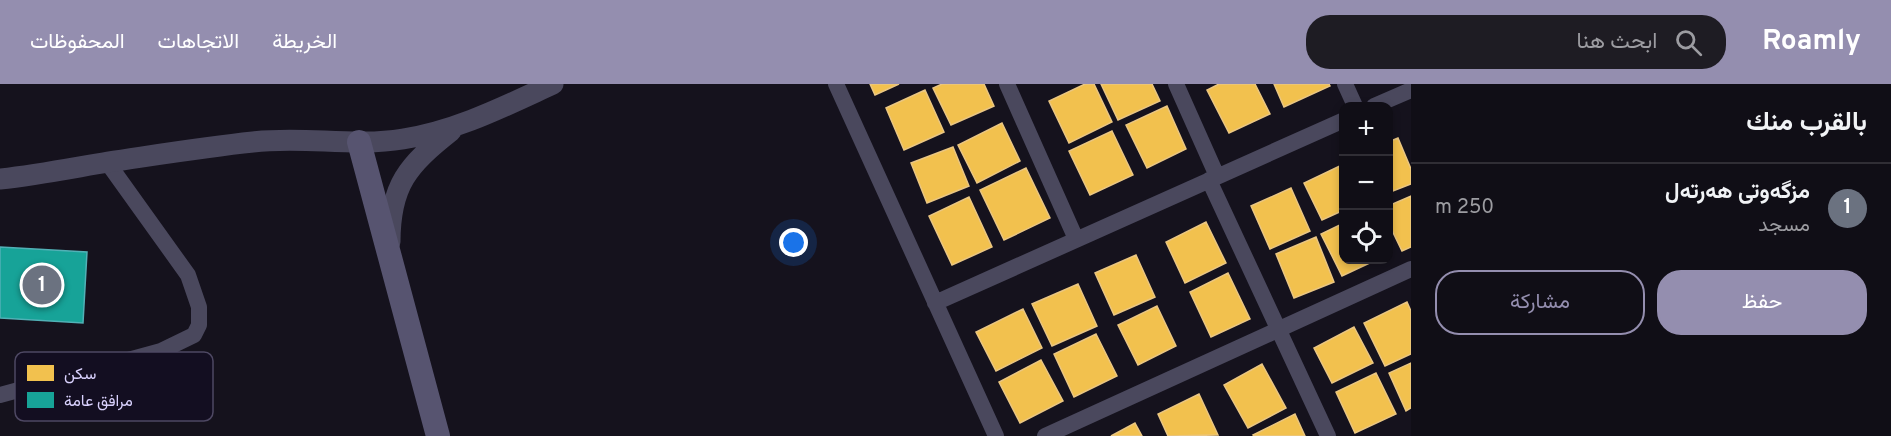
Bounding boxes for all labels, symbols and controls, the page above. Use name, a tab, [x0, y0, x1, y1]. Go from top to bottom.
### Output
search box	[1306, 15, 1726, 69]
text: Roamly	[1762, 24, 1861, 60]
icon: search	[1672, 26, 1705, 59]
text: المحفوظات	[30, 29, 125, 56]
text: الاتجاهات	[158, 29, 239, 56]
text: الخريطة	[272, 29, 337, 56]
text: ابحث هنا	[1577, 29, 1657, 56]
map controls	[1339, 102, 1393, 264]
button: +	[1339, 102, 1393, 156]
text: بالقرب منك	[1746, 107, 1867, 140]
button: −	[1339, 156, 1393, 210]
text: مزگەوتی ھەرتەل	[1665, 179, 1810, 206]
text: 250 m	[1435, 195, 1494, 221]
text: 1	[1844, 195, 1852, 221]
button: locate	[1339, 210, 1393, 264]
text: مسجد	[1758, 213, 1810, 239]
your location	[779, 228, 808, 257]
pin: 1	[22, 262, 62, 308]
button: مشاركة	[1435, 270, 1645, 335]
button: حفظ	[1657, 270, 1867, 335]
legend	[15, 352, 213, 421]
text: سكن	[64, 365, 96, 385]
text: مرافق عامة	[64, 392, 133, 412]

